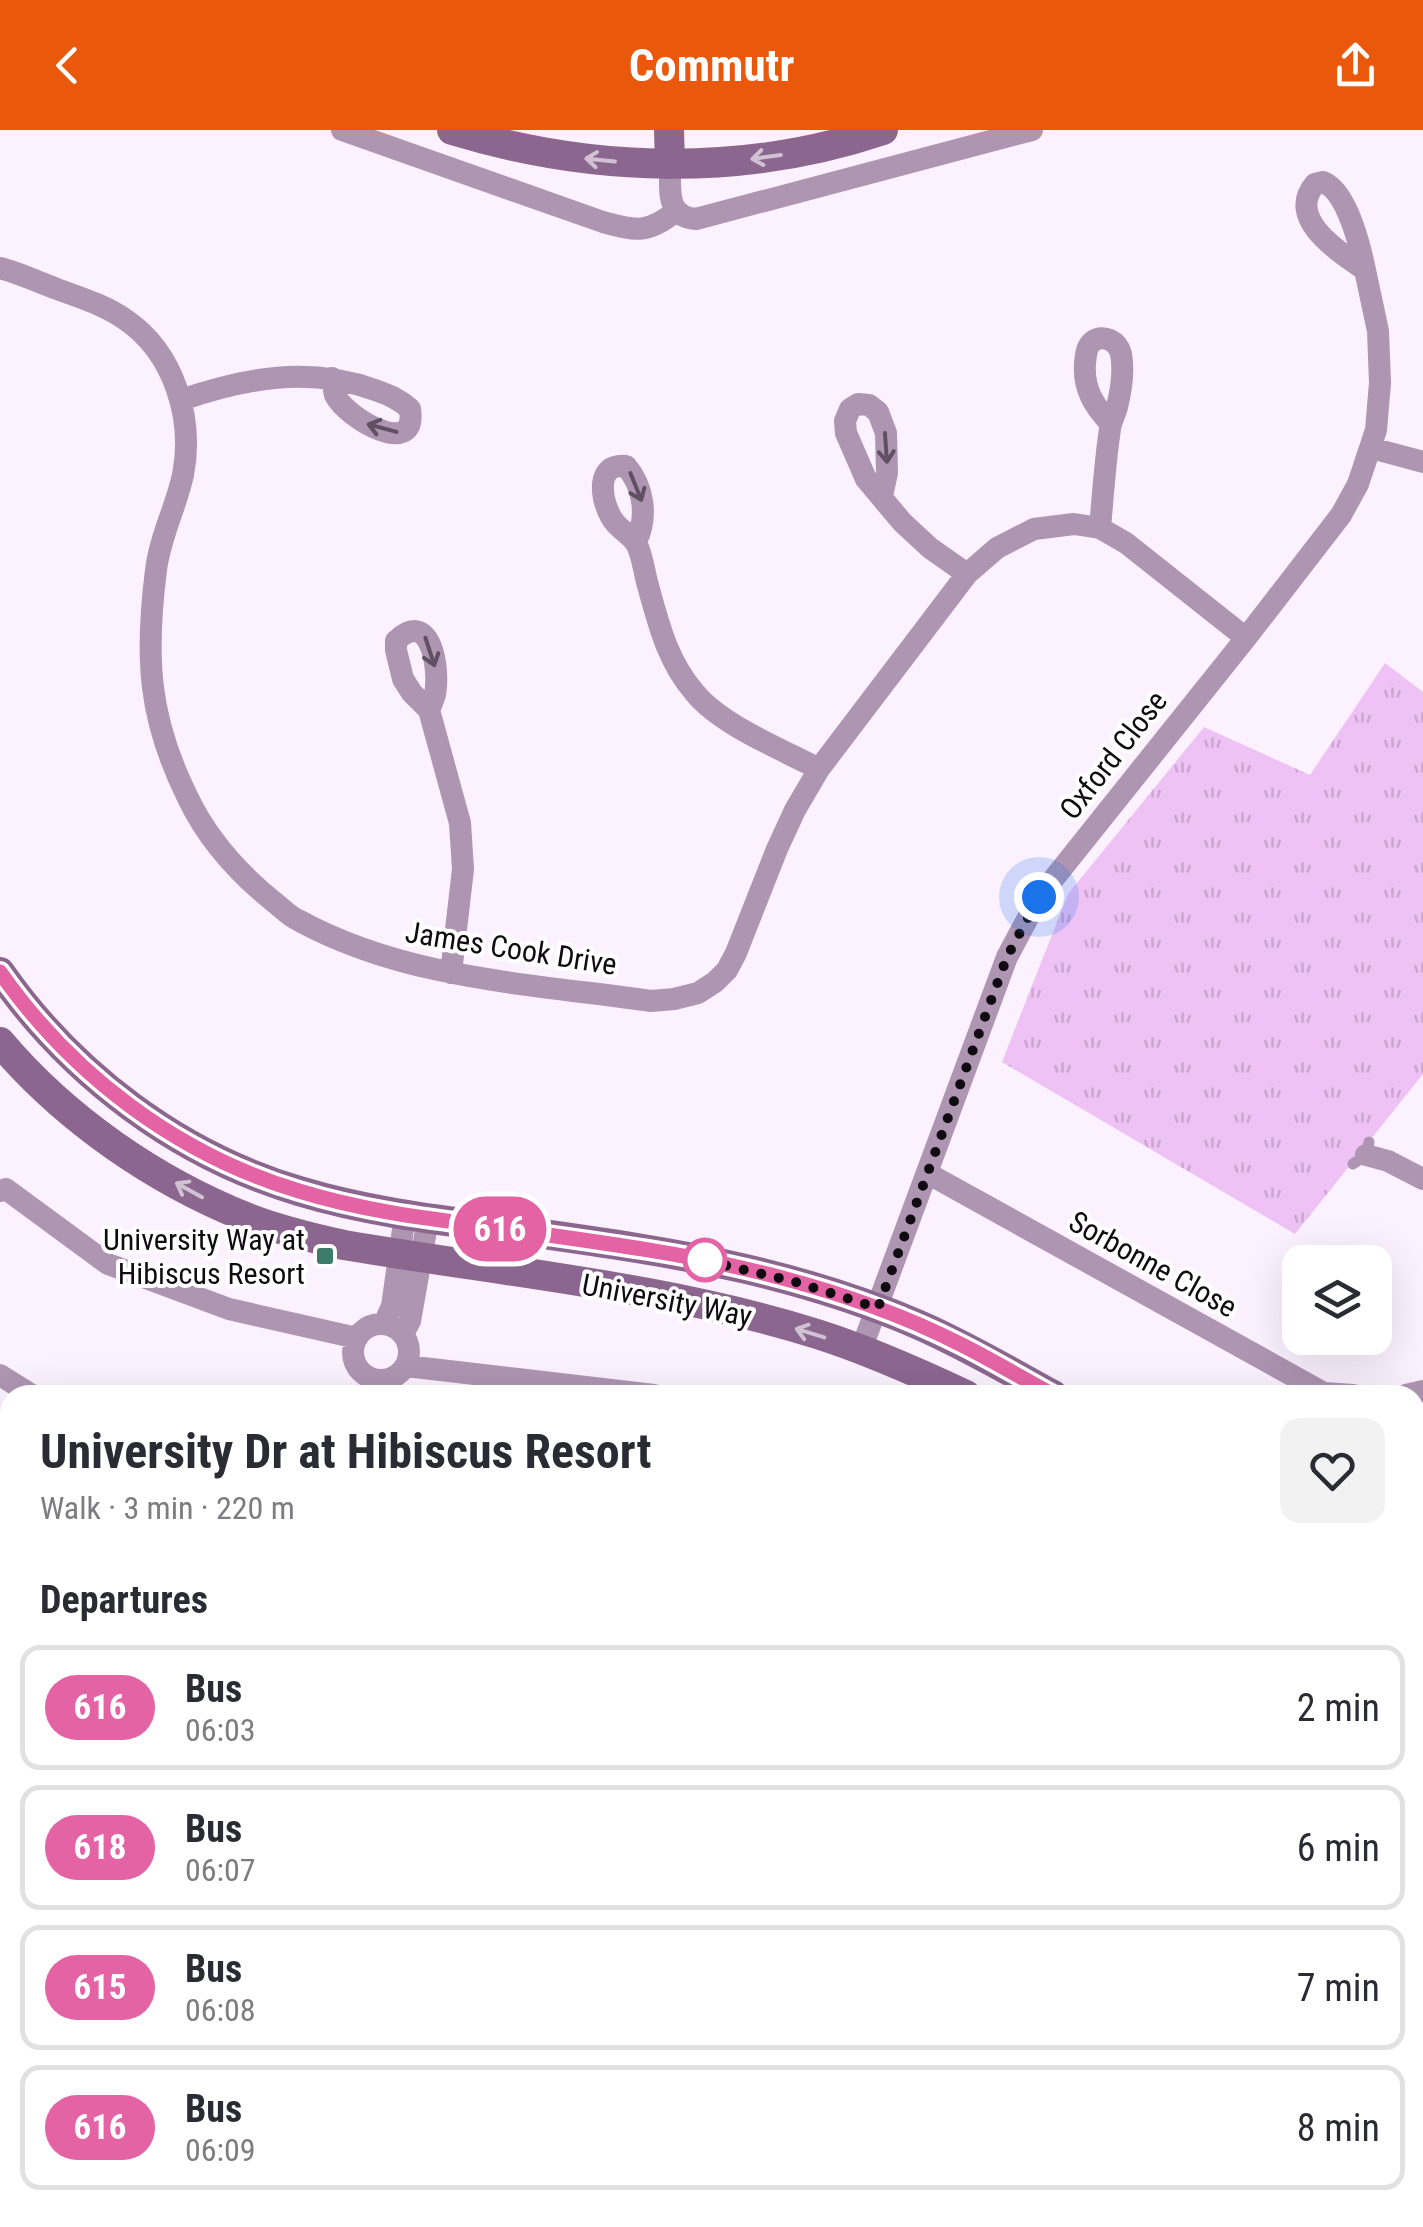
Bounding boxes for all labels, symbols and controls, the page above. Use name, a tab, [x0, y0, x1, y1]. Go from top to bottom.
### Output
icon: back	[40, 38, 95, 93]
icon: share	[1328, 38, 1383, 93]
text: Commutr	[629, 39, 794, 92]
one-way arrow	[750, 148, 782, 167]
one-way arrow	[585, 150, 617, 169]
one-way arrow	[366, 418, 398, 437]
one-way arrow	[877, 431, 896, 463]
one-way arrow	[628, 471, 646, 501]
one-way arrow	[423, 636, 441, 667]
street label: Oxford Close	[1052, 684, 1174, 826]
your location	[1014, 872, 1064, 922]
street label: James Cook Drive	[403, 914, 619, 982]
one-way arrow	[175, 1180, 204, 1200]
line badge: 616	[442, 1196, 558, 1262]
street label: Sorbonne Close	[1063, 1204, 1243, 1324]
text: 616	[473, 1209, 527, 1250]
place label: University Way at Hibiscus Resort	[103, 1222, 305, 1291]
unlabelled marker	[684, 1239, 726, 1281]
marker: University Way at Hibiscus Resort	[314, 1245, 336, 1267]
map controls	[1282, 1245, 1392, 1355]
button: layers	[1282, 1245, 1392, 1355]
street label: University Way	[579, 1266, 755, 1334]
one-way arrow	[795, 1323, 827, 1341]
button: heart	[1280, 1418, 1385, 1523]
text: University Dr at Hibiscus Resort	[40, 1423, 651, 1480]
text: Walk · 3 min · 220 m	[40, 1489, 295, 1527]
text: Departures	[40, 1578, 208, 1622]
text: Bus	[185, 1667, 242, 1711]
text: 2 min	[1297, 1686, 1380, 1730]
text: 616	[73, 1687, 127, 1728]
text: 06:03	[185, 1711, 256, 1749]
text: Bus	[185, 1807, 242, 1851]
text: 6 min	[1297, 1826, 1380, 1870]
text: 618	[73, 1827, 127, 1868]
text: 06:07	[185, 1851, 256, 1889]
text: Bus	[185, 1947, 242, 1991]
text: 7 min	[1297, 1966, 1380, 2010]
text: 615	[73, 1967, 127, 2008]
text: 06:08	[185, 1991, 256, 2029]
text: Bus	[185, 2087, 242, 2131]
text: 8 min	[1297, 2106, 1380, 2150]
text: 616	[73, 2107, 127, 2148]
text: 06:09	[185, 2131, 256, 2169]

